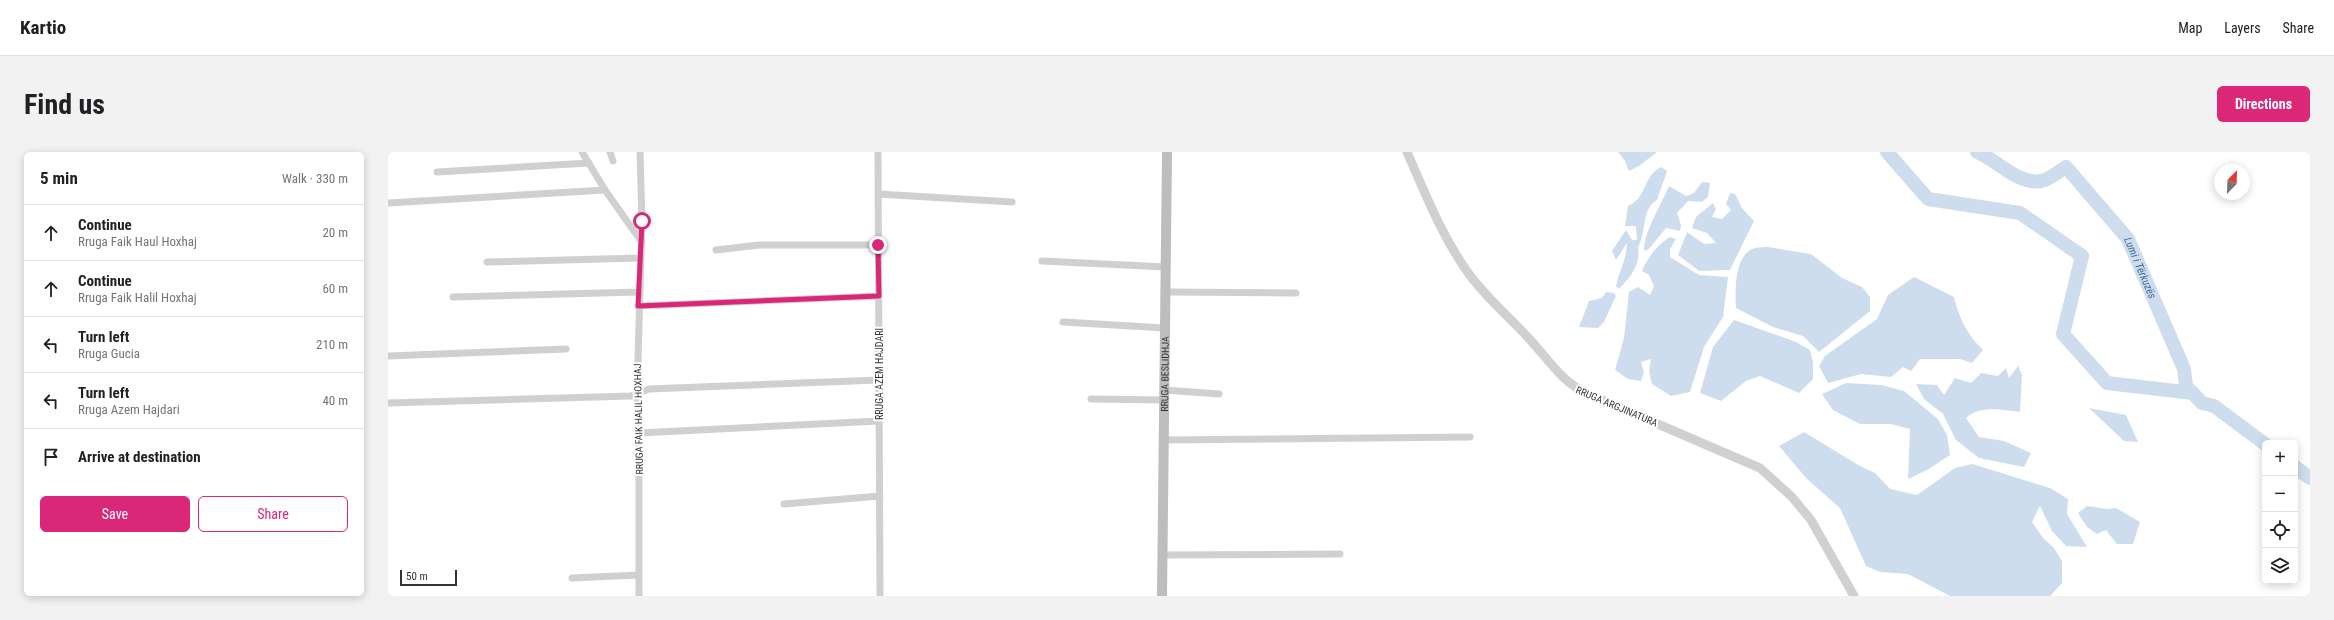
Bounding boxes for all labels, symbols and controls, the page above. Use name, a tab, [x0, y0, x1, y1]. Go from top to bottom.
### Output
text: Kartio	[20, 16, 66, 39]
text: Map	[2178, 20, 2202, 36]
text: Layers	[2224, 20, 2261, 36]
text: Share	[2283, 20, 2314, 36]
button: Directions	[2217, 86, 2310, 122]
text: Find us	[24, 88, 105, 121]
north arrow	[2214, 164, 2250, 200]
text: 5 min	[40, 168, 78, 188]
text: Walk · 330 m	[282, 171, 348, 186]
route start	[633, 212, 651, 230]
text: Continue	[78, 216, 132, 234]
icon: ahead	[40, 222, 62, 244]
text: 20 m	[322, 225, 348, 240]
text: Rruga Faik Haul Hoxhaj	[78, 234, 197, 249]
water label: Lumi i Tërkuzës	[2121, 235, 2159, 301]
route end	[869, 236, 887, 254]
text: Continue	[78, 272, 132, 290]
icon: ahead	[40, 278, 62, 300]
text: 60 m	[322, 281, 348, 296]
text: Rruga Faik Halil Hoxhaj	[78, 290, 197, 305]
text: Turn left	[78, 328, 129, 346]
street label: RRUGA AZEM HAJDARI	[874, 328, 885, 420]
icon: left	[40, 334, 62, 356]
street label: RRUGA BESLIDHJA	[1159, 336, 1171, 412]
text: 210 m	[316, 337, 348, 352]
text: Rruga Gucia	[78, 346, 140, 361]
street label: RRUGA FAIK HALIL HOXHAJ	[632, 363, 645, 475]
text: Turn left	[78, 384, 129, 402]
street label: RRUGA ARGJINATURA	[1574, 384, 1660, 429]
icon: left	[40, 390, 62, 412]
text: 40 m	[322, 393, 348, 408]
text: Rruga Azem Hajdari	[78, 402, 180, 417]
map controls	[2262, 440, 2298, 584]
button: +	[2262, 440, 2298, 476]
icon: arrive	[40, 446, 62, 468]
text: Arrive at destination	[78, 448, 201, 466]
button: −	[2262, 476, 2298, 512]
button: Save	[40, 496, 190, 532]
button: Share	[198, 496, 348, 532]
button: locate	[2262, 512, 2298, 548]
button: layers	[2262, 548, 2298, 584]
scale bar	[400, 568, 457, 587]
text: 50 m	[406, 570, 428, 583]

